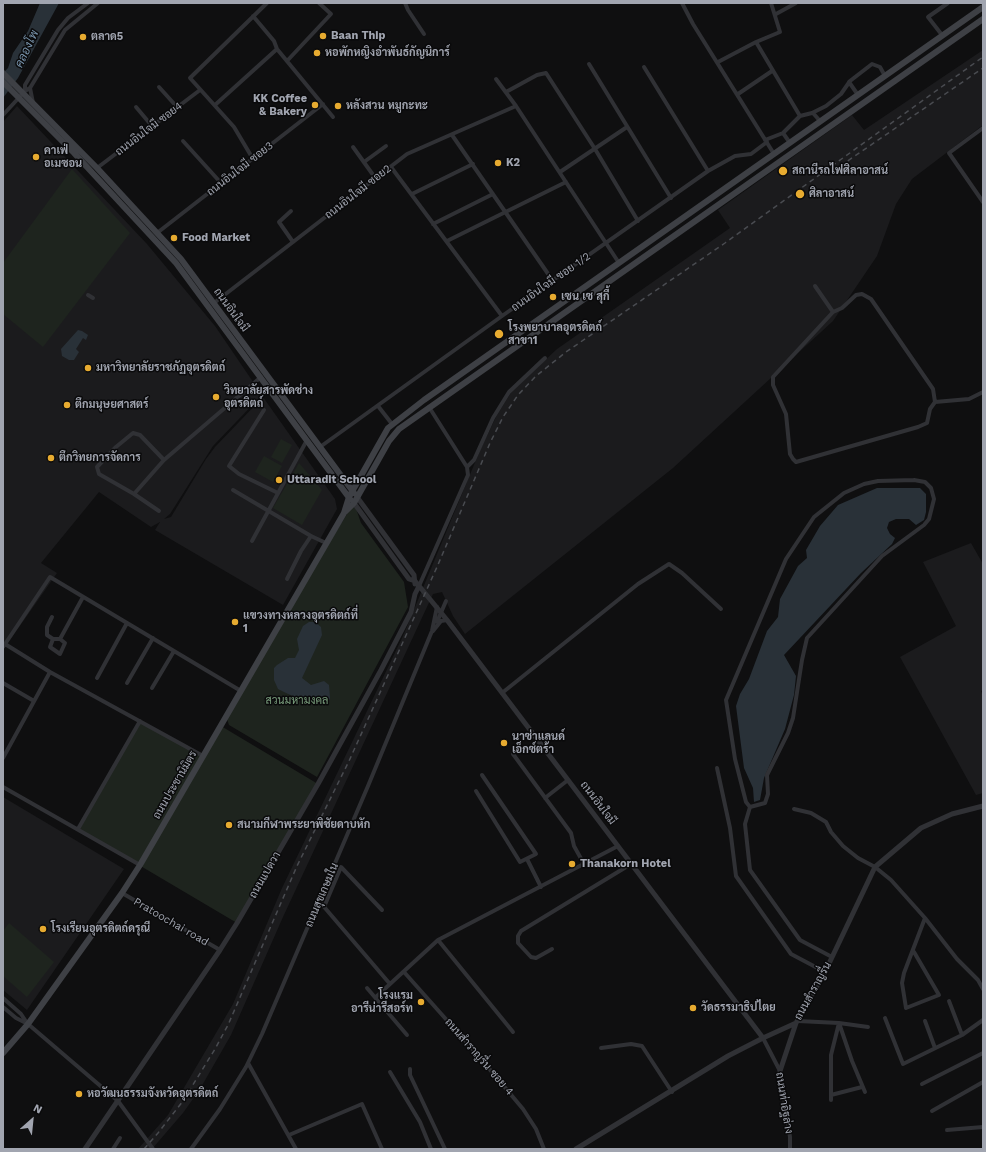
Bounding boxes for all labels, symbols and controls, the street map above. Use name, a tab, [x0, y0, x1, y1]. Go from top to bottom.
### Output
water label: คลองโพ	[12, 28, 42, 70]
place label: Baan Thip	[331, 29, 385, 43]
place label: ตลาด5	[91, 30, 123, 44]
marker: Baan Thip	[318, 31, 328, 41]
marker: ตลาด5	[78, 32, 88, 42]
place label: หอพักหญิงอำพันธ์กัญนิการ์	[325, 46, 450, 60]
marker: หอพักหญิงอำพันธ์กัญนิการ์	[312, 48, 322, 58]
place label: KK Coffee & Bakery	[253, 92, 307, 118]
street label: ถนนอินใจมี ซอย4	[113, 99, 185, 159]
place label: หลังสวน หมูกะทะ	[346, 99, 428, 113]
marker: KK Coffee & Bakery	[310, 100, 320, 110]
marker: หลังสวน หมูกะทะ	[333, 101, 343, 111]
street label: ถนนอินใจมี ซอย3	[204, 139, 276, 199]
place label: คาเฟ่ อเมซอน	[44, 144, 82, 170]
marker: คาเฟ่ อเมซอน	[31, 152, 41, 162]
place label: K2	[506, 156, 520, 170]
marker: K2	[493, 158, 503, 168]
street label: ถนนอินใจมี ซอย2	[322, 162, 394, 222]
place label: สถานีรถไฟศิลาอาสน์	[792, 164, 888, 178]
marker: สถานีรถไฟศิลาอาสน์	[777, 165, 789, 177]
place label: ศิลาอาสน์	[809, 187, 854, 201]
marker: ศิลาอาสน์	[794, 188, 806, 200]
place label: Food Market	[182, 231, 250, 245]
marker: Food Market	[169, 233, 179, 243]
street label: ถนนอินใจมี ซอย 1/2	[509, 250, 593, 314]
street label: ถนนอินใจมี	[211, 286, 251, 334]
place label: เซน เซ สุกี้	[561, 290, 609, 304]
marker: เซน เซ สุกี้	[548, 292, 558, 302]
place label: โรงพยาบาลอุตรดิตถ์ สาขา1	[508, 321, 602, 347]
marker: โรงพยาบาลอุตรดิตถ์ สาขา1	[493, 328, 505, 340]
place label: มหาวิทยาลัยราชภัฏอุตรดิตถ์	[96, 361, 225, 375]
marker: มหาวิทยาลัยราชภัฏอุตรดิตถ์	[83, 363, 93, 373]
place label: วิทยาลัยสารพัดช่าง อุตรดิตถ์	[224, 384, 313, 410]
marker: วิทยาลัยสารพัดช่าง อุตรดิตถ์	[211, 392, 221, 402]
place label: ตึกมนุษยศาสตร์	[75, 398, 148, 412]
marker: ตึกมนุษยศาสตร์	[62, 400, 72, 410]
place label: ตึกวิทยการจัดการ	[59, 451, 141, 465]
marker: ตึกวิทยการจัดการ	[46, 453, 56, 463]
place label: Uttaradit School	[287, 473, 376, 487]
marker: Uttaradit School	[274, 475, 284, 485]
place label: แขวงทางหลวงอุตรดิตถ์ที่ 1	[243, 609, 358, 635]
marker: แขวงทางหลวงอุตรดิตถ์ที่ 1	[230, 617, 240, 627]
park label: สวนมหามงคล	[266, 694, 328, 708]
place label: นาซ่าแลนด์ เอ็กซ์ตร้า	[512, 730, 565, 756]
marker: นาซ่าแลนด์ เอ็กซ์ตร้า	[499, 738, 509, 748]
street label: ถนนประชานิมิตร	[150, 749, 200, 821]
street label: ถนนอินใจมี	[577, 779, 619, 827]
place label: สนามกีฬาพระยาพิชัยดาบหัก	[237, 818, 370, 832]
marker: สนามกีฬาพระยาพิชัยดาบหัก	[224, 820, 234, 830]
street label: ถนนแปดวา	[246, 849, 284, 901]
place label: Thanakorn Hotel	[580, 857, 671, 871]
marker: Thanakorn Hotel	[567, 859, 577, 869]
street label: ถนนสุขเกษมใน	[303, 861, 341, 929]
street label: Pratoochai road	[131, 895, 211, 949]
place label: โรงเรียนอุตรดิตถ์ดรุณี	[51, 922, 150, 936]
marker: โรงเรียนอุตรดิตถ์ดรุณี	[38, 924, 48, 934]
street label: ถนนสำราญรื่น	[792, 960, 834, 1022]
place label: โรงแรม อารีน่ารีสอร์ท	[351, 989, 413, 1015]
marker: โรงแรม อารีน่ารีสอร์ท	[416, 997, 426, 1007]
place label: วัดธรรมาธิปไตย	[701, 1001, 776, 1015]
marker: วัดธรรมาธิปไตย	[688, 1003, 698, 1013]
street label: ถนนสำราญรื่น ซอย 4	[442, 1016, 516, 1098]
street label: ถนนท่าอิฐล่าง	[773, 1071, 795, 1135]
place label: หอวัฒนธรรมจังหวัดอุตรดิตถ์	[87, 1087, 218, 1101]
marker: หอวัฒนธรรมจังหวัดอุตรดิตถ์	[74, 1089, 84, 1099]
north arrow	[12, 1100, 52, 1140]
text: N	[31, 1101, 44, 1117]

